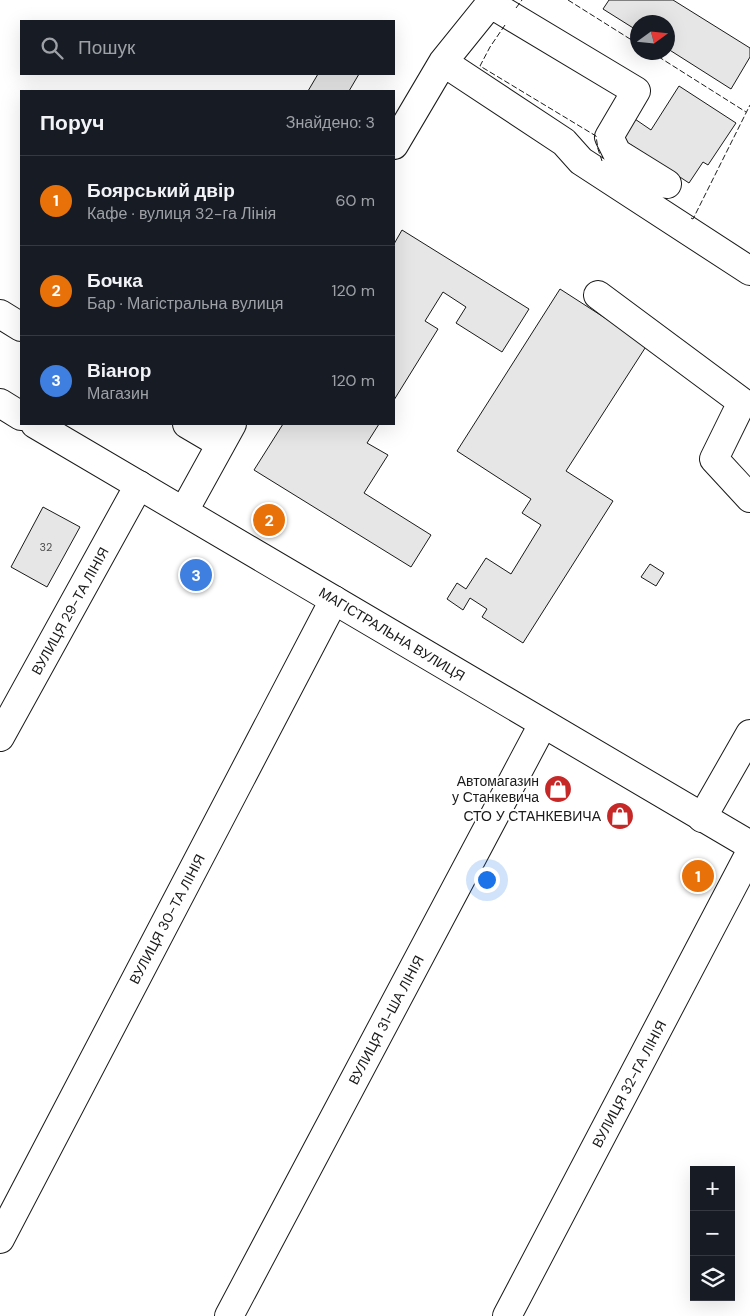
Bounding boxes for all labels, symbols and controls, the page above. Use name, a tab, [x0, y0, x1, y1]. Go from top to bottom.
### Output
north arrow	[630, 15, 675, 60]
search box	[20, 20, 395, 75]
icon: search	[38, 34, 66, 62]
text: Пошук	[78, 35, 135, 60]
text: Поруч	[40, 109, 104, 137]
text: Знайдено: 3	[286, 112, 375, 133]
text: Боярський двір	[87, 178, 235, 203]
text: 1	[53, 190, 59, 211]
text: 60 m	[335, 190, 375, 211]
text: Кафе · вулиця 32-га Лінія	[87, 203, 276, 224]
text: Бочка	[87, 268, 143, 293]
text: 2	[51, 280, 61, 301]
text: 120 m	[331, 280, 375, 301]
text: Бар · Магістральна вулиця	[87, 293, 283, 314]
text: Віанор	[87, 358, 151, 383]
text: 3	[51, 370, 61, 391]
text: 120 m	[331, 370, 375, 391]
text: Магазин	[87, 383, 149, 404]
pin: 2	[253, 501, 285, 539]
house number: 32	[40, 540, 52, 554]
street label: ВУЛИЦЯ 29-ТА ЛІНІЯ	[27, 544, 113, 678]
pin: 3	[180, 556, 212, 594]
street label: МАГІСТРАЛЬНА ВУЛИЦЯ	[316, 583, 468, 685]
place label: Автомагазин у Станкевича	[452, 772, 539, 806]
shop icon: Автомагазин у Станкевича	[543, 774, 573, 804]
shop icon: СТО У СТАНКЕВИЧА	[605, 801, 635, 831]
place label: СТО У СТАНКЕВИЧА	[463, 807, 602, 825]
street label: ВУЛИЦЯ 30-ТА ЛІНІЯ	[125, 851, 209, 987]
pin: 1	[682, 857, 714, 895]
your location	[474, 867, 500, 893]
street label: ВУЛИЦЯ 31-ША ЛІНІЯ	[344, 952, 428, 1088]
street label: ВУЛИЦЯ 32-ГА ЛІНІЯ	[588, 1017, 670, 1151]
map controls	[690, 1166, 735, 1301]
button: +	[690, 1166, 735, 1211]
button: −	[690, 1211, 735, 1256]
button: layers	[690, 1256, 735, 1301]

